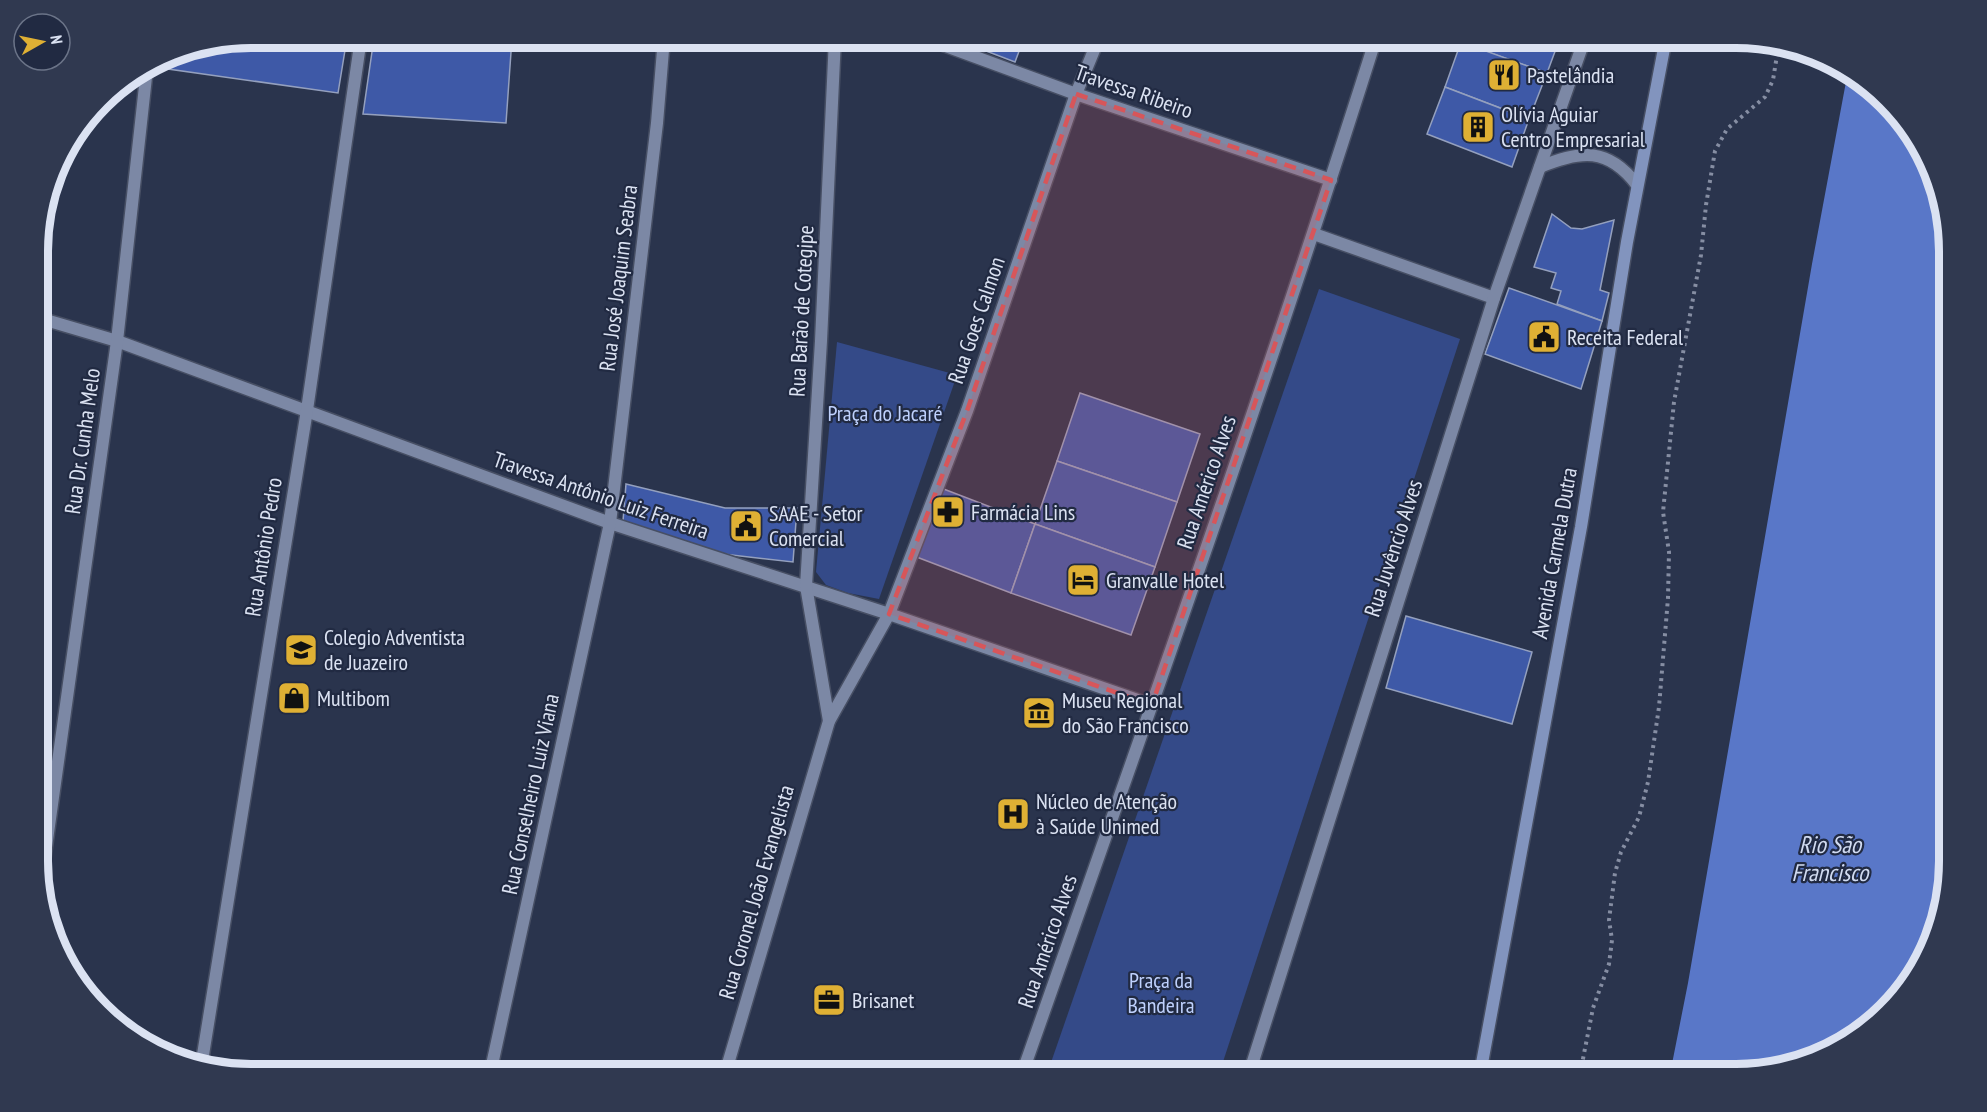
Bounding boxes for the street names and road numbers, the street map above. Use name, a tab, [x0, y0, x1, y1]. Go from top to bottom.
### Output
street label: Travessa Ribeiro	[1071, 58, 1197, 124]
street label: Rua José Joaquim Seabra	[593, 183, 643, 373]
street label: Rua Barão de Cotegipe	[783, 225, 819, 397]
street label: Rua Goes Calmon	[941, 253, 1011, 387]
street label: Rua Dr. Cunha Melo	[58, 366, 106, 516]
street label: Rua Américo Alves	[1170, 412, 1242, 552]
street label: Travessa Antônio Luiz Ferreira	[489, 445, 713, 545]
street label: Avenida Carmela Dutra	[1525, 465, 1583, 641]
street label: Rua Antônio Pedro	[238, 475, 288, 619]
street label: Rua Juvêncio Alves	[1358, 476, 1428, 620]
street label: Rua Conselheiro Luiz Viana	[495, 691, 565, 897]
street label: Rua Coronel João Evangelista	[712, 782, 800, 1002]
street label: Rua Américo Alves	[1011, 871, 1083, 1011]

